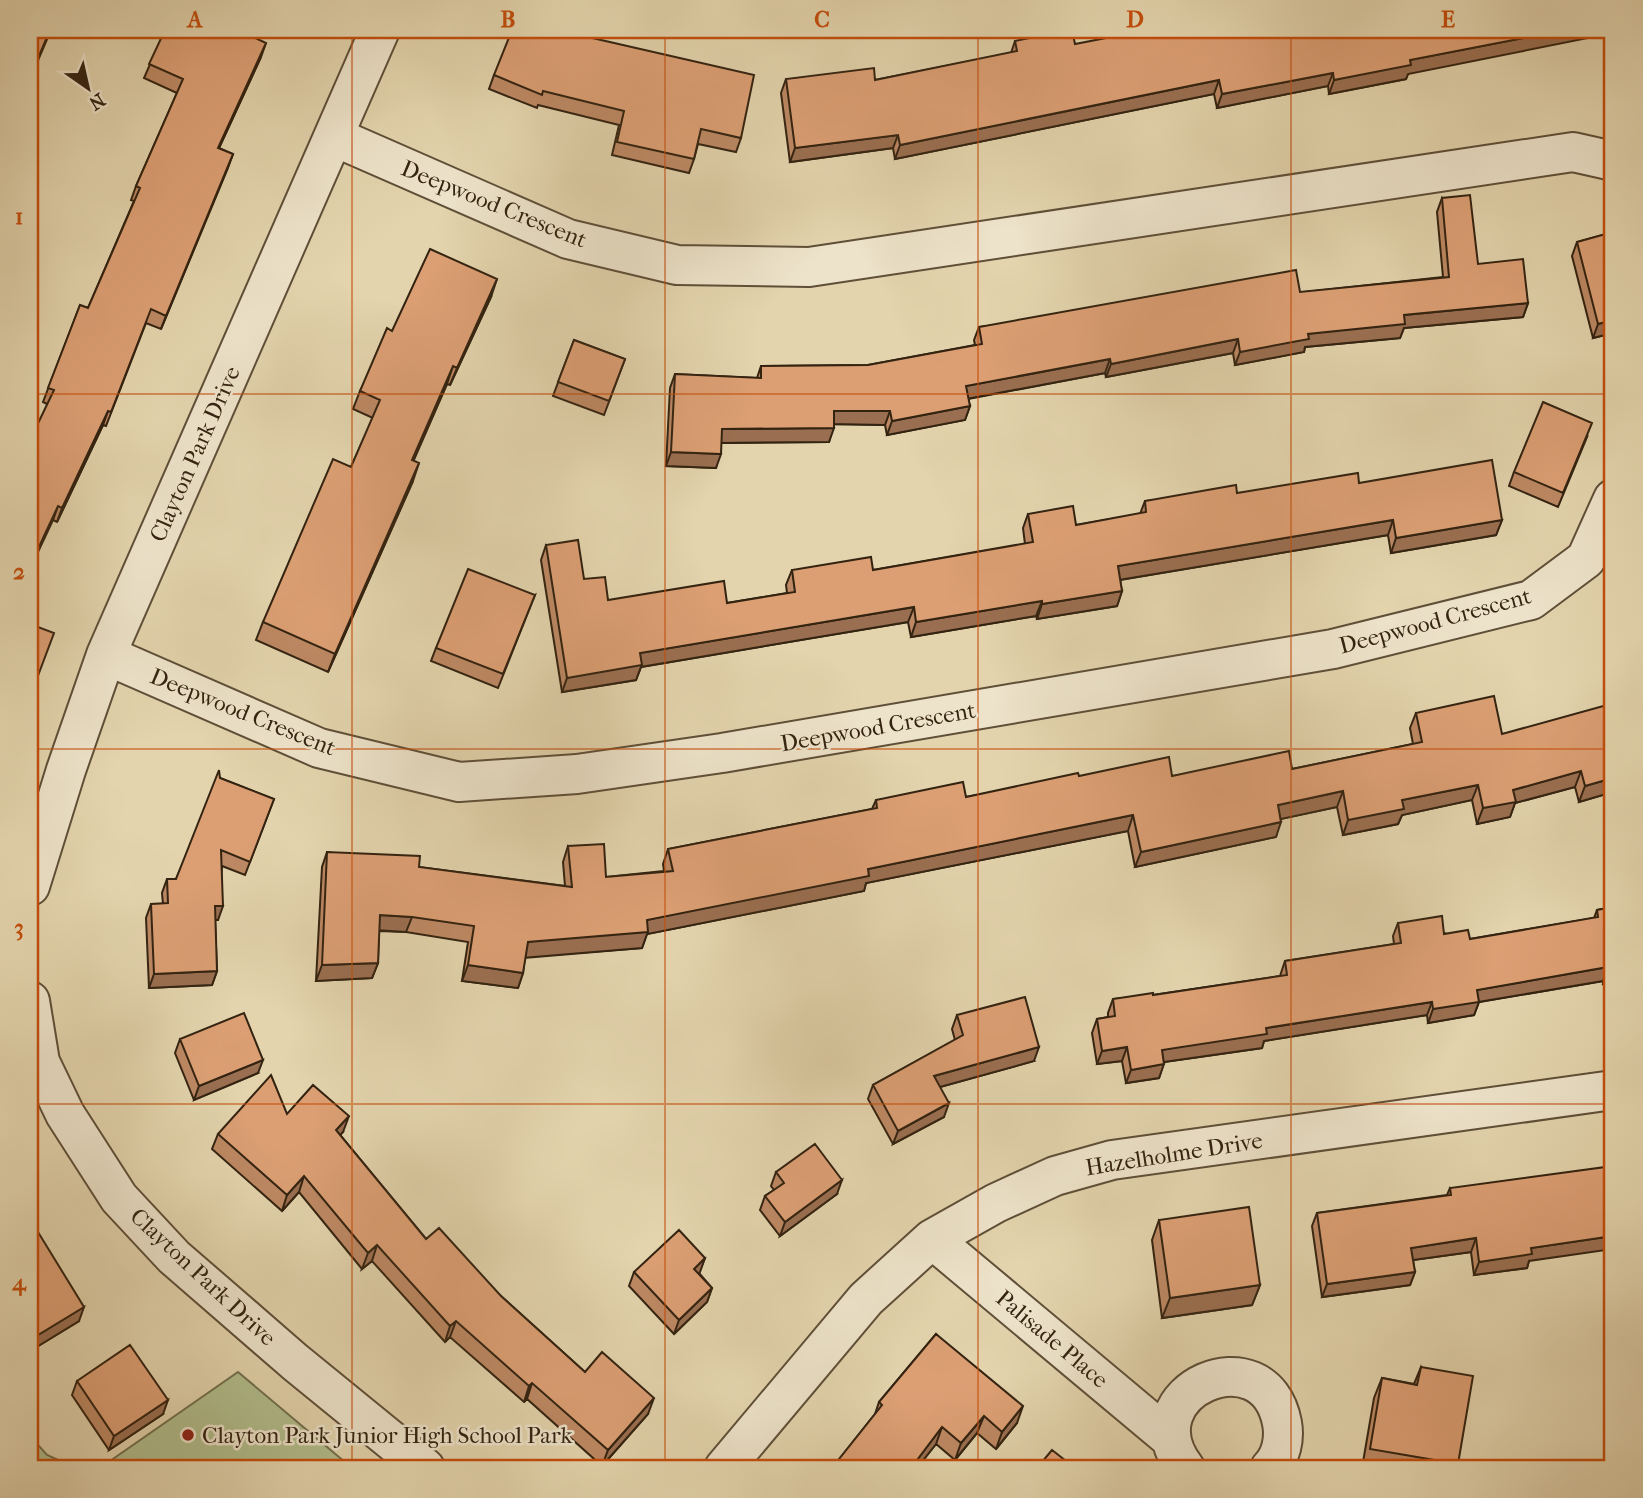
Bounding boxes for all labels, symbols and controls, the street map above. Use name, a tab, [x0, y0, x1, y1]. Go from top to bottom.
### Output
text: A	[186, 6, 204, 33]
text: B	[501, 6, 516, 33]
text: C	[814, 6, 830, 33]
text: D	[1126, 6, 1144, 33]
text: E	[1441, 6, 1455, 33]
north arrow	[52, 52, 122, 122]
text: N	[84, 88, 109, 115]
street label: Deepwood Crescent	[397, 154, 591, 254]
text: 1	[15, 203, 23, 230]
street label: Clayton Park Drive	[144, 362, 246, 546]
text: 2	[13, 558, 25, 585]
street label: Deepwood Crescent	[1336, 582, 1534, 660]
street label: Deepwood Crescent	[146, 662, 340, 762]
street label: Deepwood Crescent	[778, 697, 978, 757]
text: 3	[14, 914, 24, 941]
street label: Hazelholme Drive	[1084, 1127, 1264, 1181]
street label: Clayton Park Drive	[125, 1203, 281, 1351]
text: 4	[11, 1269, 27, 1296]
street label: Palisade Place	[991, 1284, 1113, 1394]
place label: Clayton Park Junior High School Park	[202, 1422, 574, 1449]
marker: Clayton Park Junior High School Park	[180, 1427, 196, 1443]

